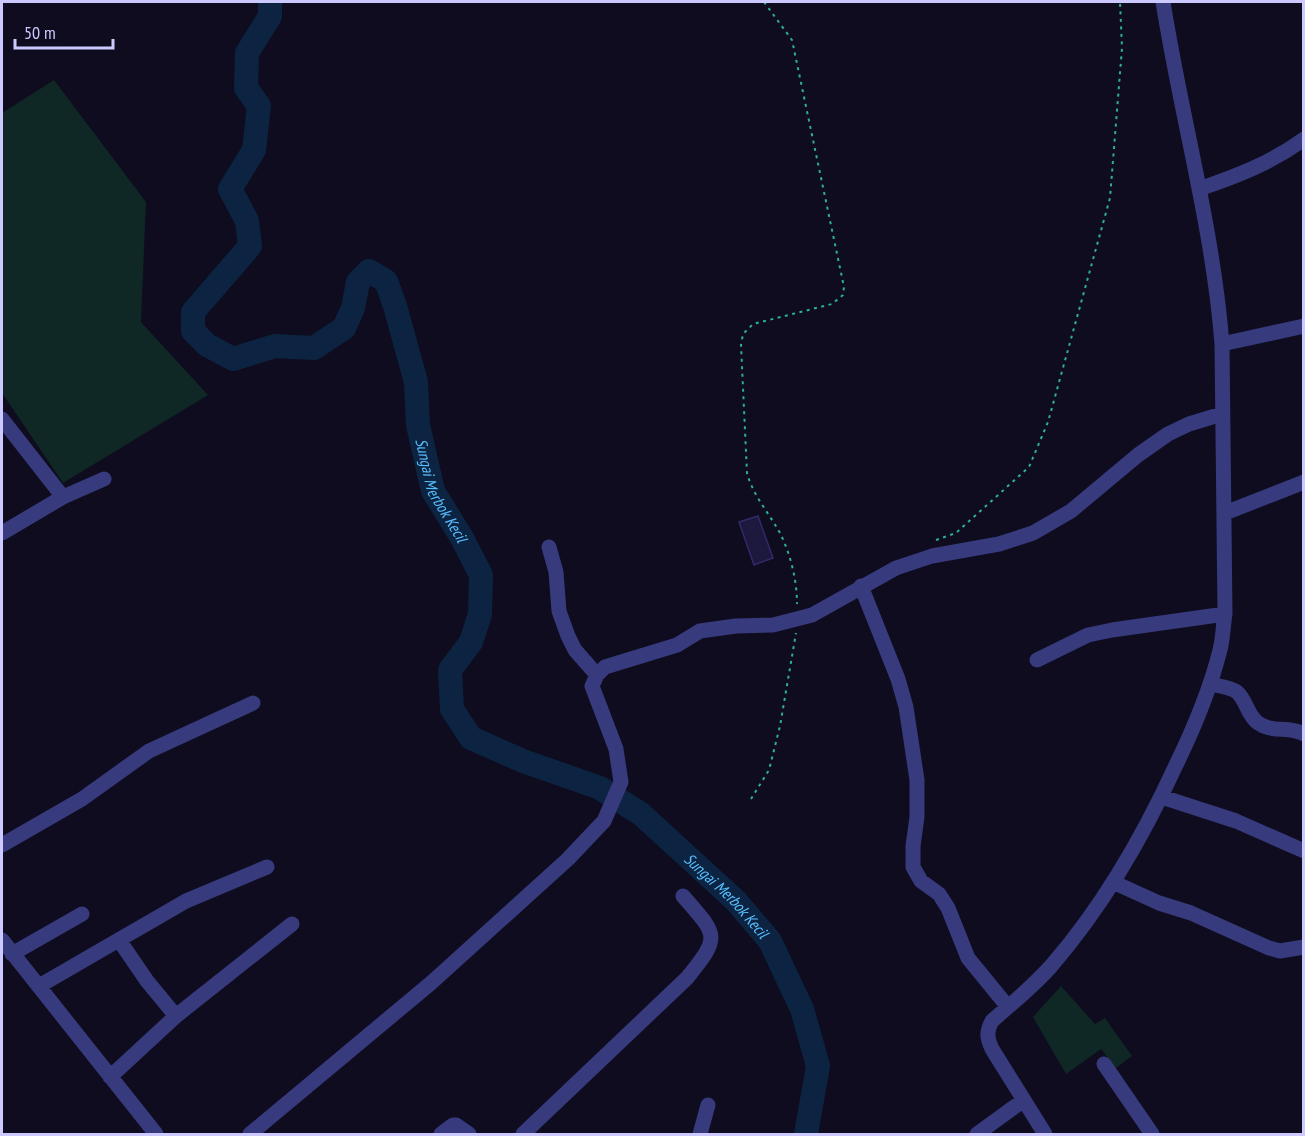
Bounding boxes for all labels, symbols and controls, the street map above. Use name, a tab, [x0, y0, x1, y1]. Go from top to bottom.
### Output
scale bar	[15, 12, 112, 50]
text: 50 m	[24, 21, 56, 44]
water label: Sungai Merbok Kecil	[411, 436, 473, 546]
water label: Sungai Merbok Kecil	[680, 849, 774, 943]

